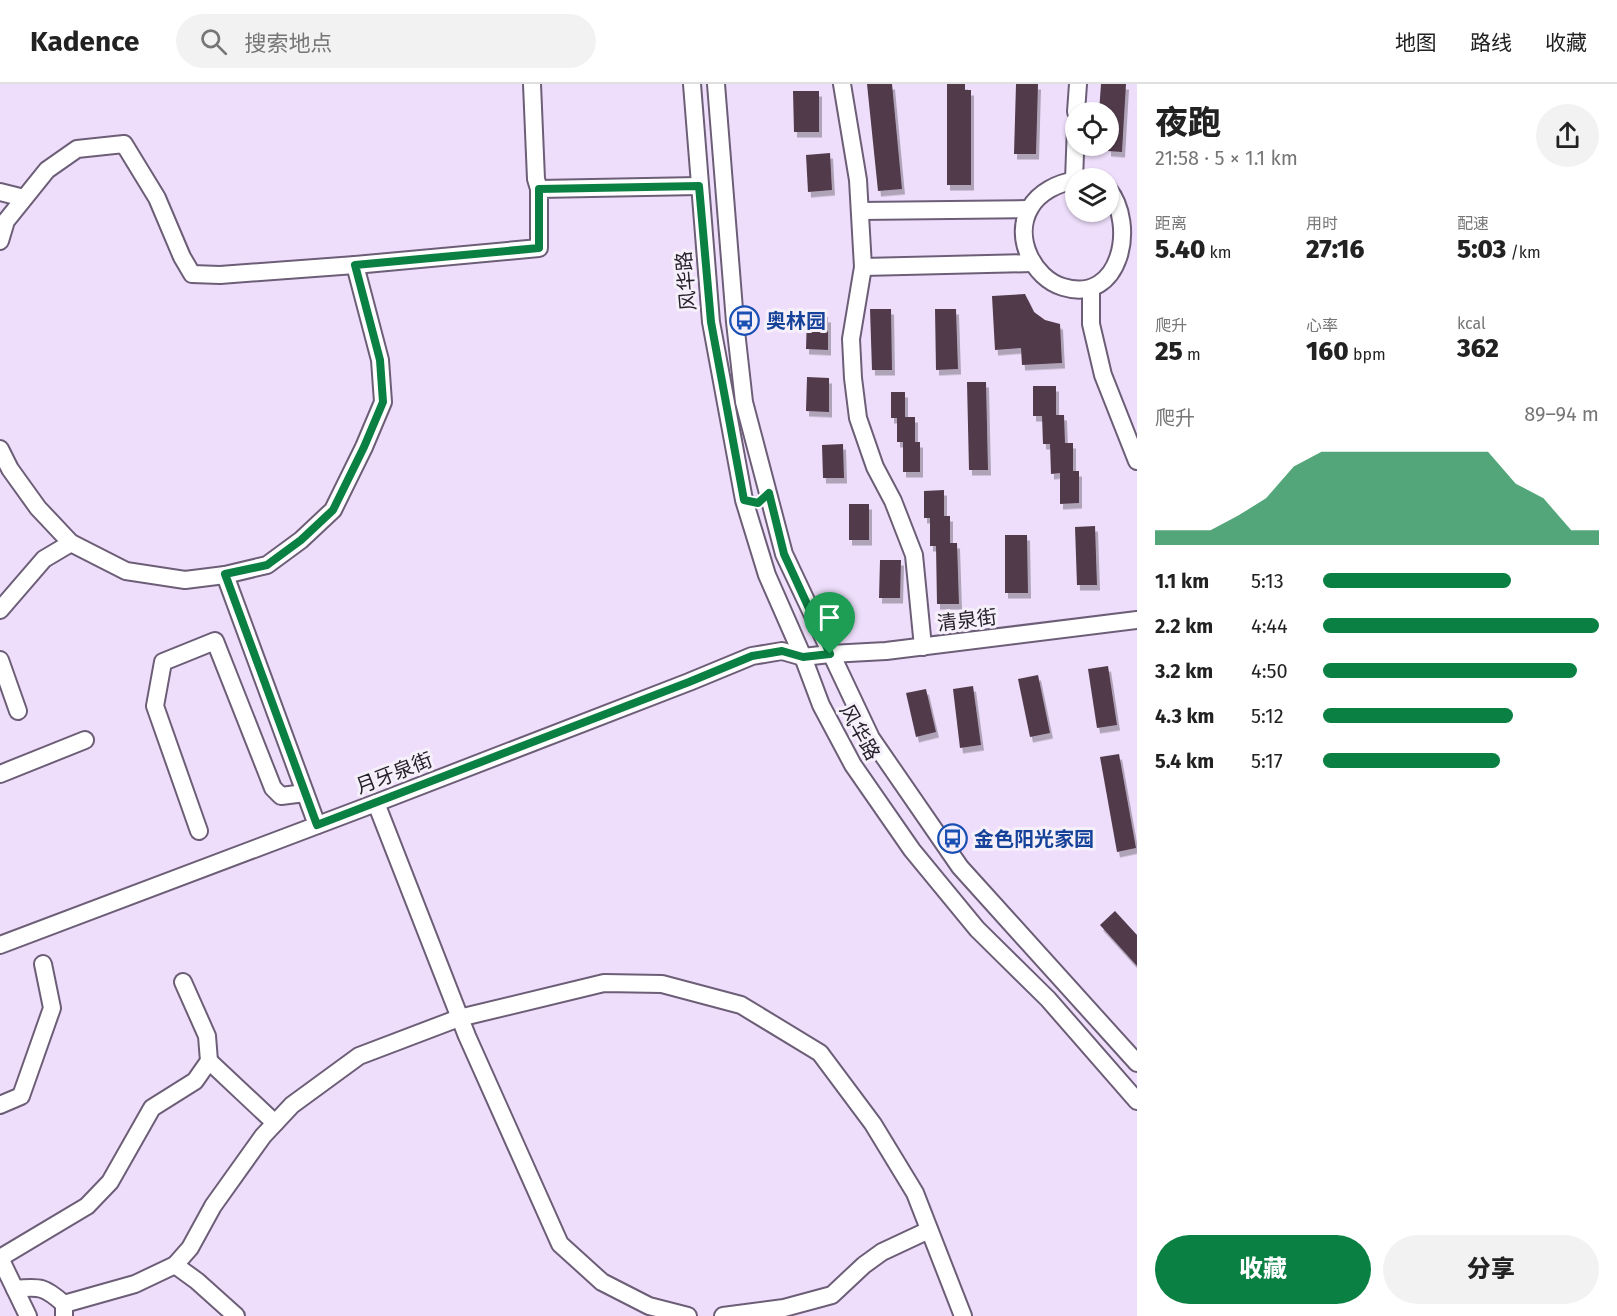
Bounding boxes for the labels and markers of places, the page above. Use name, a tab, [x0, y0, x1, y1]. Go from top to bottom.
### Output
bus stop icon: 奥林园	[729, 305, 761, 337]
place label: 奥林园	[766, 309, 826, 333]
pin	[804, 592, 855, 654]
bus stop icon: 金色阳光家园	[937, 823, 969, 855]
place label: 金色阳光家园	[974, 827, 1094, 851]

